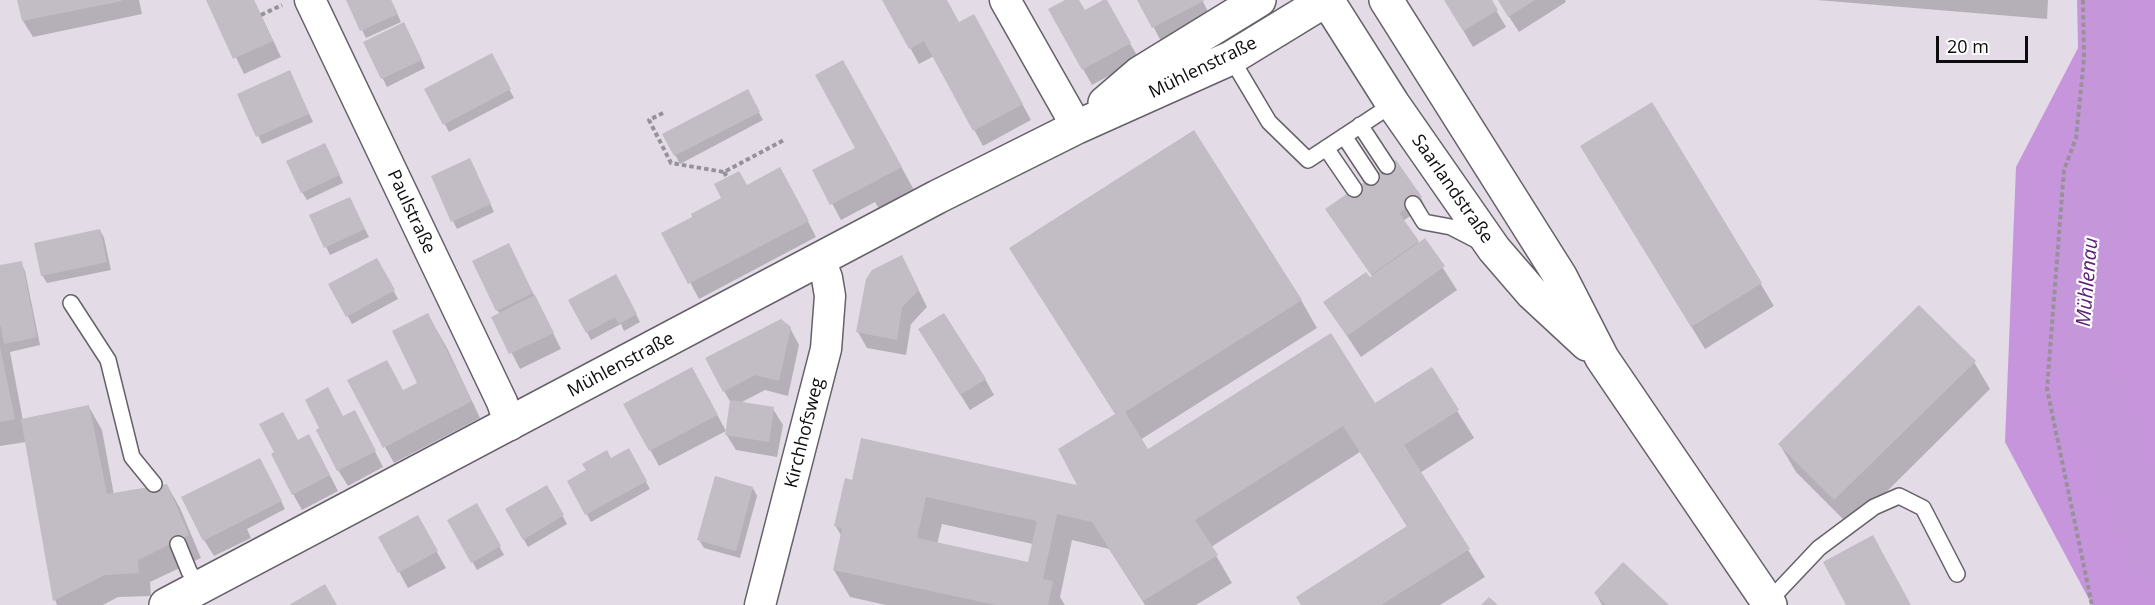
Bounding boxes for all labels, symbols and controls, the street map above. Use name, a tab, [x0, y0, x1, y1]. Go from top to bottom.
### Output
scale bar	[1939, 24, 2030, 62]
street label: Mühlenstraße	[1145, 33, 1261, 103]
text: 20 m	[1947, 34, 1989, 58]
street label: Saarlandstraße	[1407, 131, 1497, 247]
street label: Paulstraße	[382, 167, 440, 257]
water label: Mühlenau	[2072, 237, 2104, 327]
street label: Mühlenstraße	[564, 328, 678, 402]
street label: Kirchhofsweg	[781, 376, 829, 490]

